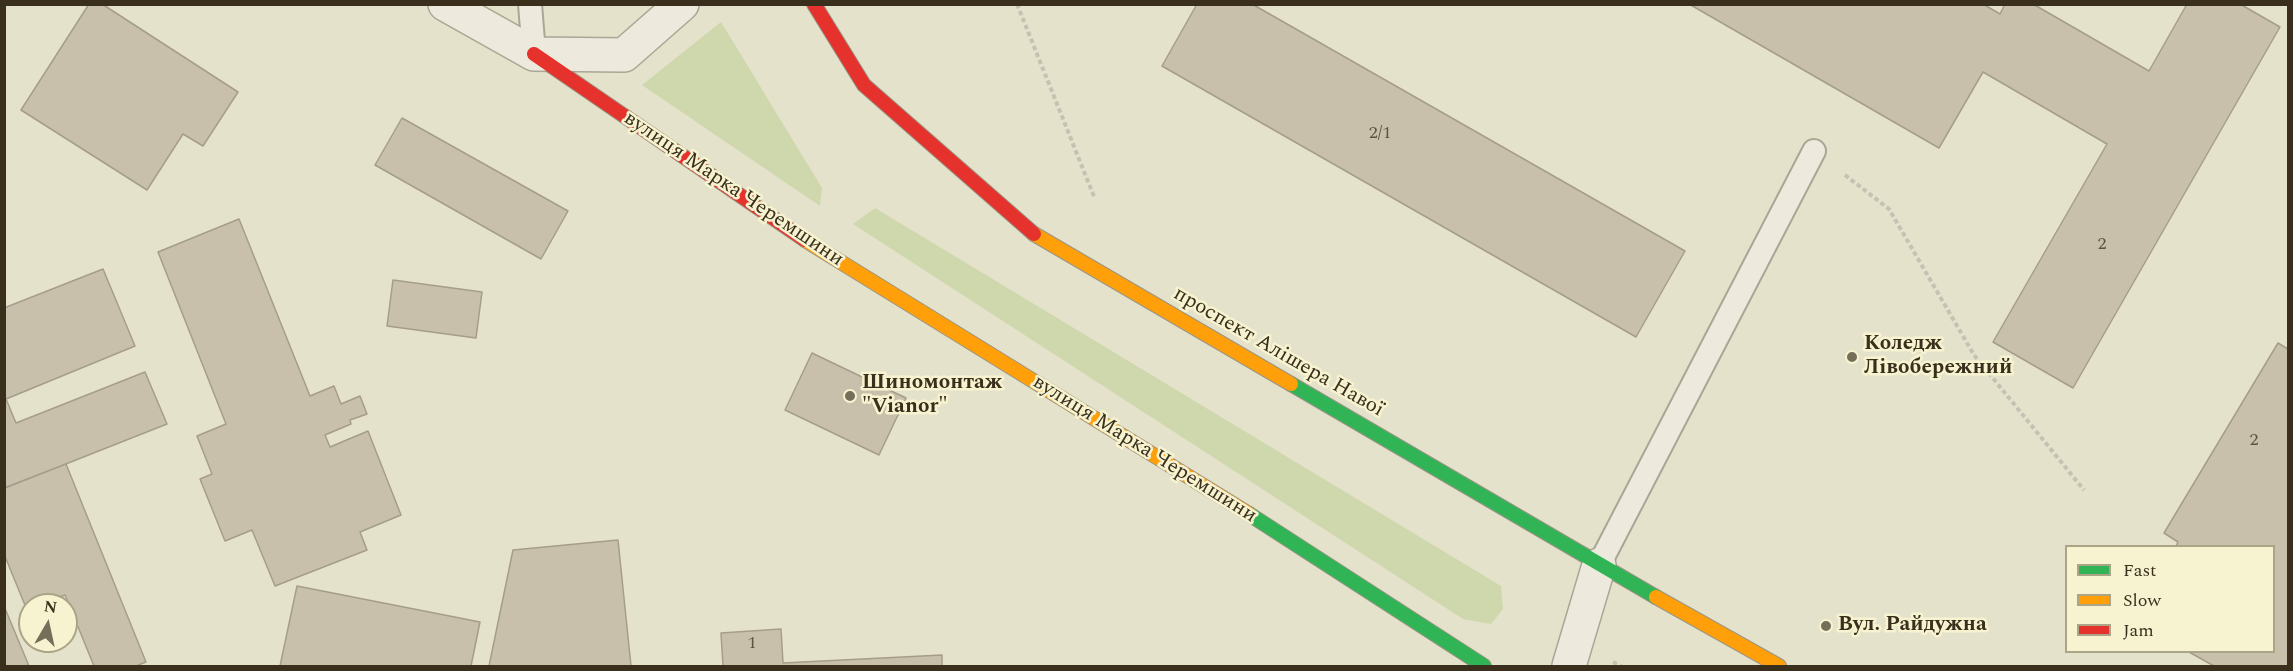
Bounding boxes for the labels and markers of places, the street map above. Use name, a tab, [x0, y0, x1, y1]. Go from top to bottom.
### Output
place label: Коледж Лівобережний	[1864, 332, 2012, 382]
marker: Коледж Лівобережний	[1845, 350, 1859, 364]
place label: Шиномонтаж "Vianor"	[862, 371, 1002, 421]
marker: Шиномонтаж "Vianor"	[843, 389, 857, 403]
place label: Вул. Райдужна	[1838, 613, 1987, 639]
marker: Вул. Райдужна	[1819, 619, 1833, 633]

